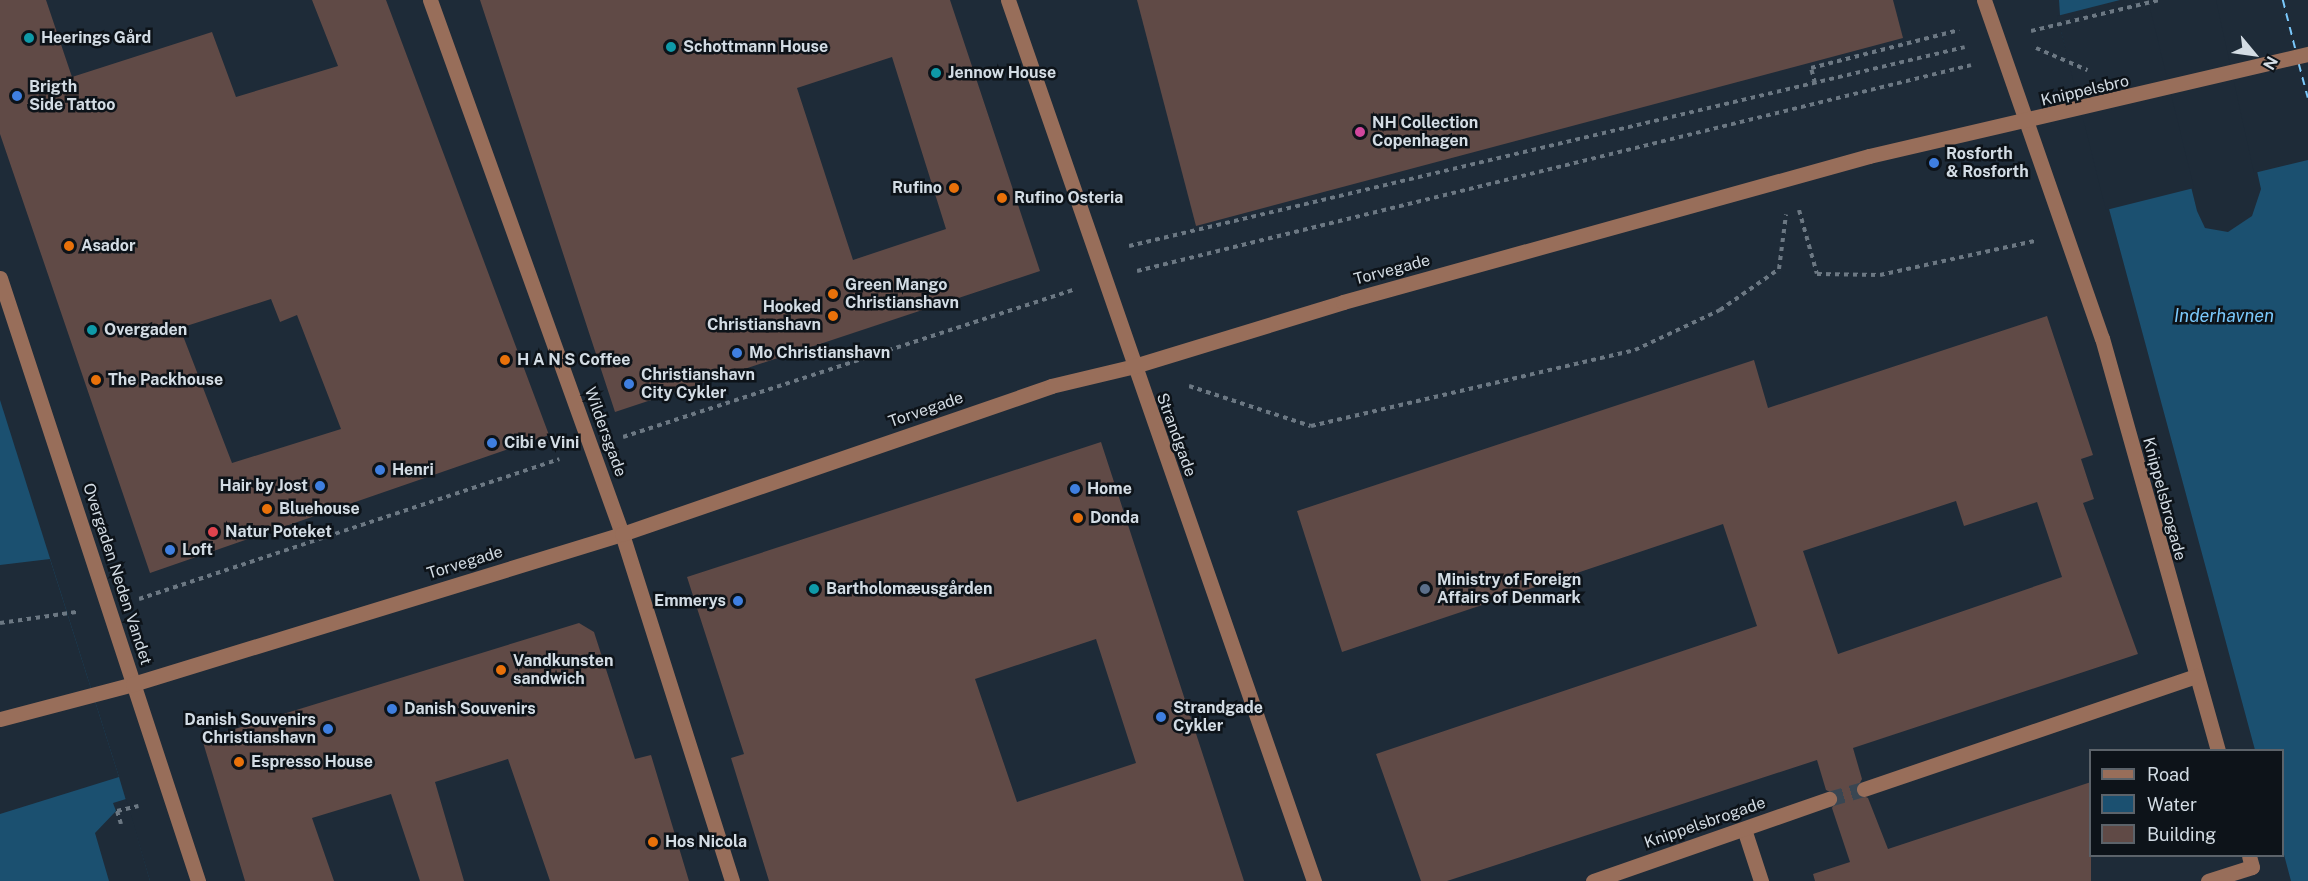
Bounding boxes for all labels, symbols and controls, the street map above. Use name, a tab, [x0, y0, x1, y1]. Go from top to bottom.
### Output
north arrow	[2224, 24, 2284, 84]
place label: Heerings Gård	[41, 28, 151, 48]
marker: Heerings Gård	[22, 31, 36, 45]
place label: Schottmann House	[683, 37, 828, 57]
marker: Schottmann House	[664, 40, 678, 54]
text: N	[2259, 53, 2282, 73]
place label: Jennow House	[948, 63, 1056, 83]
marker: Jennow House	[929, 66, 943, 80]
street label: Knippelsbro	[2039, 72, 2131, 110]
place label: Brigth Side Tattoo	[29, 77, 115, 115]
marker: Brigth Side Tattoo	[10, 89, 24, 103]
place label: NH Collection Copenhagen	[1372, 113, 1478, 151]
marker: NH Collection Copenhagen	[1353, 125, 1367, 139]
place label: Rosforth & Rosforth	[1946, 144, 2029, 182]
marker: Rosforth & Rosforth	[1927, 156, 1941, 170]
place label: Rufino	[892, 178, 942, 198]
marker: Rufino	[947, 181, 961, 195]
place label: Rufino Osteria	[1014, 188, 1123, 208]
marker: Rufino Osteria	[995, 191, 1009, 205]
place label: Asador	[81, 236, 135, 256]
marker: Asador	[62, 239, 76, 253]
street label: Torvegade	[1352, 251, 1432, 289]
place label: Green Mango Christianshavn	[845, 275, 959, 313]
marker: Green Mango Christianshavn	[826, 287, 840, 301]
place label: Hooked Christianshavn	[707, 297, 821, 335]
water label: Inderhavnen	[2174, 305, 2274, 327]
marker: Hooked Christianshavn	[826, 309, 840, 323]
place label: Overgaden	[104, 320, 187, 340]
marker: Overgaden	[85, 323, 99, 337]
place label: Mo Christianshavn	[749, 343, 890, 363]
marker: Mo Christianshavn	[730, 346, 744, 360]
place label: H A N S Coffee	[517, 350, 630, 370]
marker: H A N S Coffee	[498, 353, 512, 367]
place label: Christianshavn City Cykler	[641, 365, 755, 403]
place label: The Packhouse	[108, 370, 223, 390]
marker: The Packhouse	[89, 373, 103, 387]
marker: Christianshavn City Cykler	[622, 377, 636, 391]
street label: Wildersgade	[580, 385, 630, 479]
street label: Torvegade	[886, 388, 966, 432]
street label: Strandgade	[1152, 391, 1200, 479]
place label: Cibi e Vini	[504, 433, 580, 453]
street label: Knippelsbrogade	[2138, 435, 2190, 563]
marker: Cibi e Vini	[485, 436, 499, 450]
place label: Henri	[392, 460, 434, 480]
marker: Henri	[373, 463, 387, 477]
place label: Hair by Jost	[219, 476, 308, 496]
marker: Hair by Jost	[313, 479, 327, 493]
place label: Home	[1087, 479, 1132, 499]
street label: Overgaden Neden Vandet	[78, 481, 156, 667]
marker: Home	[1068, 482, 1082, 496]
place label: Bluehouse	[279, 499, 360, 519]
marker: Bluehouse	[260, 502, 274, 516]
place label: Donda	[1090, 508, 1139, 528]
marker: Donda	[1071, 511, 1085, 525]
place label: Natur Poteket	[225, 522, 332, 542]
marker: Natur Poteket	[206, 525, 220, 539]
place label: Loft	[182, 540, 213, 560]
street label: Torvegade	[425, 542, 505, 584]
marker: Loft	[163, 543, 177, 557]
place label: Ministry of Foreign Affairs of Denmark	[1437, 570, 1581, 608]
place label: Bartholomæusgården	[826, 579, 993, 599]
marker: Bartholomæusgården	[807, 582, 821, 596]
marker: Ministry of Foreign Affairs of Denmark	[1418, 582, 1432, 596]
place label: Emmerys	[654, 591, 726, 611]
marker: Emmerys	[731, 594, 745, 608]
place label: Vandkunsten sandwich	[513, 651, 613, 689]
marker: Vandkunsten sandwich	[494, 663, 508, 677]
place label: Strandgade Cykler	[1173, 698, 1263, 736]
place label: Danish Souvenirs	[404, 699, 536, 719]
marker: Danish Souvenirs	[385, 702, 399, 716]
place label: Danish Souvenirs Christianshavn	[184, 710, 316, 748]
marker: Strandgade Cykler	[1154, 710, 1168, 724]
marker: Danish Souvenirs Christianshavn	[321, 722, 335, 736]
legend	[2089, 749, 2284, 857]
place label: Espresso House	[251, 752, 373, 772]
marker: Espresso House	[232, 755, 246, 769]
text: Road	[2147, 764, 2190, 785]
street label: Knippelsbrogade	[1642, 793, 1768, 853]
text: Water	[2147, 794, 2197, 815]
text: Building	[2147, 824, 2216, 845]
place label: Hos Nicola	[665, 832, 747, 852]
marker: Hos Nicola	[646, 835, 660, 849]

